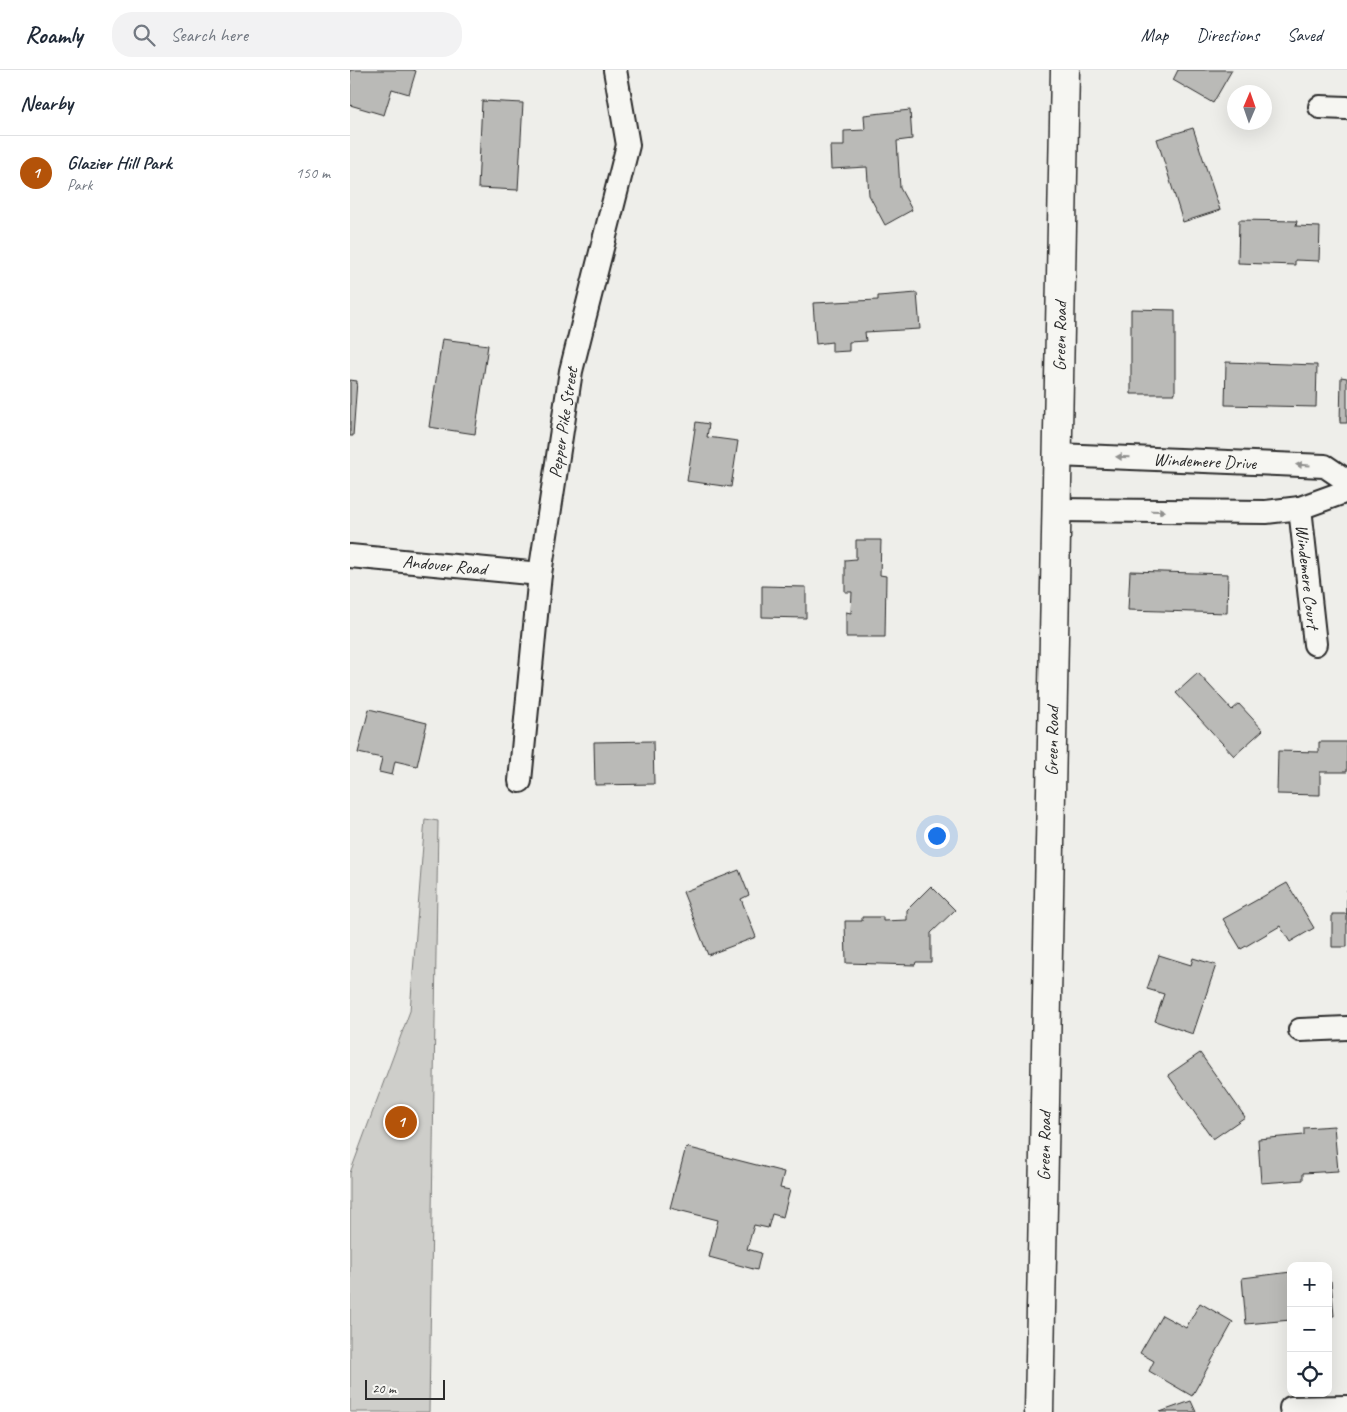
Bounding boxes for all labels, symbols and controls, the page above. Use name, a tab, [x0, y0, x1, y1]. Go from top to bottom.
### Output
search box	[112, 12, 462, 57]
text: Roamly	[25, 20, 82, 50]
icon: search	[130, 21, 158, 49]
text: Search here	[170, 23, 248, 47]
text: Map	[1141, 24, 1168, 46]
text: Directions	[1196, 24, 1259, 46]
text: Saved	[1287, 24, 1322, 46]
north arrow	[1227, 85, 1272, 130]
text: Nearby	[20, 90, 73, 116]
text: Glazier Hill Park	[67, 151, 172, 175]
text: 1	[32, 163, 40, 183]
text: 150 m	[296, 163, 330, 183]
text: Park	[67, 175, 92, 195]
street label: Green Road	[1048, 298, 1072, 371]
street label: Pepper Pike Street	[544, 363, 583, 480]
street label: Windemere Drive	[1153, 448, 1258, 474]
one-way arrow	[1115, 453, 1131, 461]
one-way arrow	[1294, 460, 1310, 468]
one-way arrow	[1150, 507, 1166, 515]
street label: Windemere Court	[1291, 523, 1325, 633]
street label: Andover Road	[402, 550, 490, 580]
street label: Green Road	[1040, 703, 1064, 776]
your location	[924, 823, 950, 849]
pin: 1	[385, 1103, 417, 1141]
street label: Green Road	[1032, 1108, 1056, 1181]
map controls	[1287, 1262, 1332, 1397]
button: +	[1287, 1262, 1332, 1307]
button: −	[1287, 1307, 1332, 1352]
button: locate	[1287, 1352, 1332, 1397]
scale bar	[365, 1377, 445, 1400]
text: 20 m	[372, 1380, 396, 1397]

